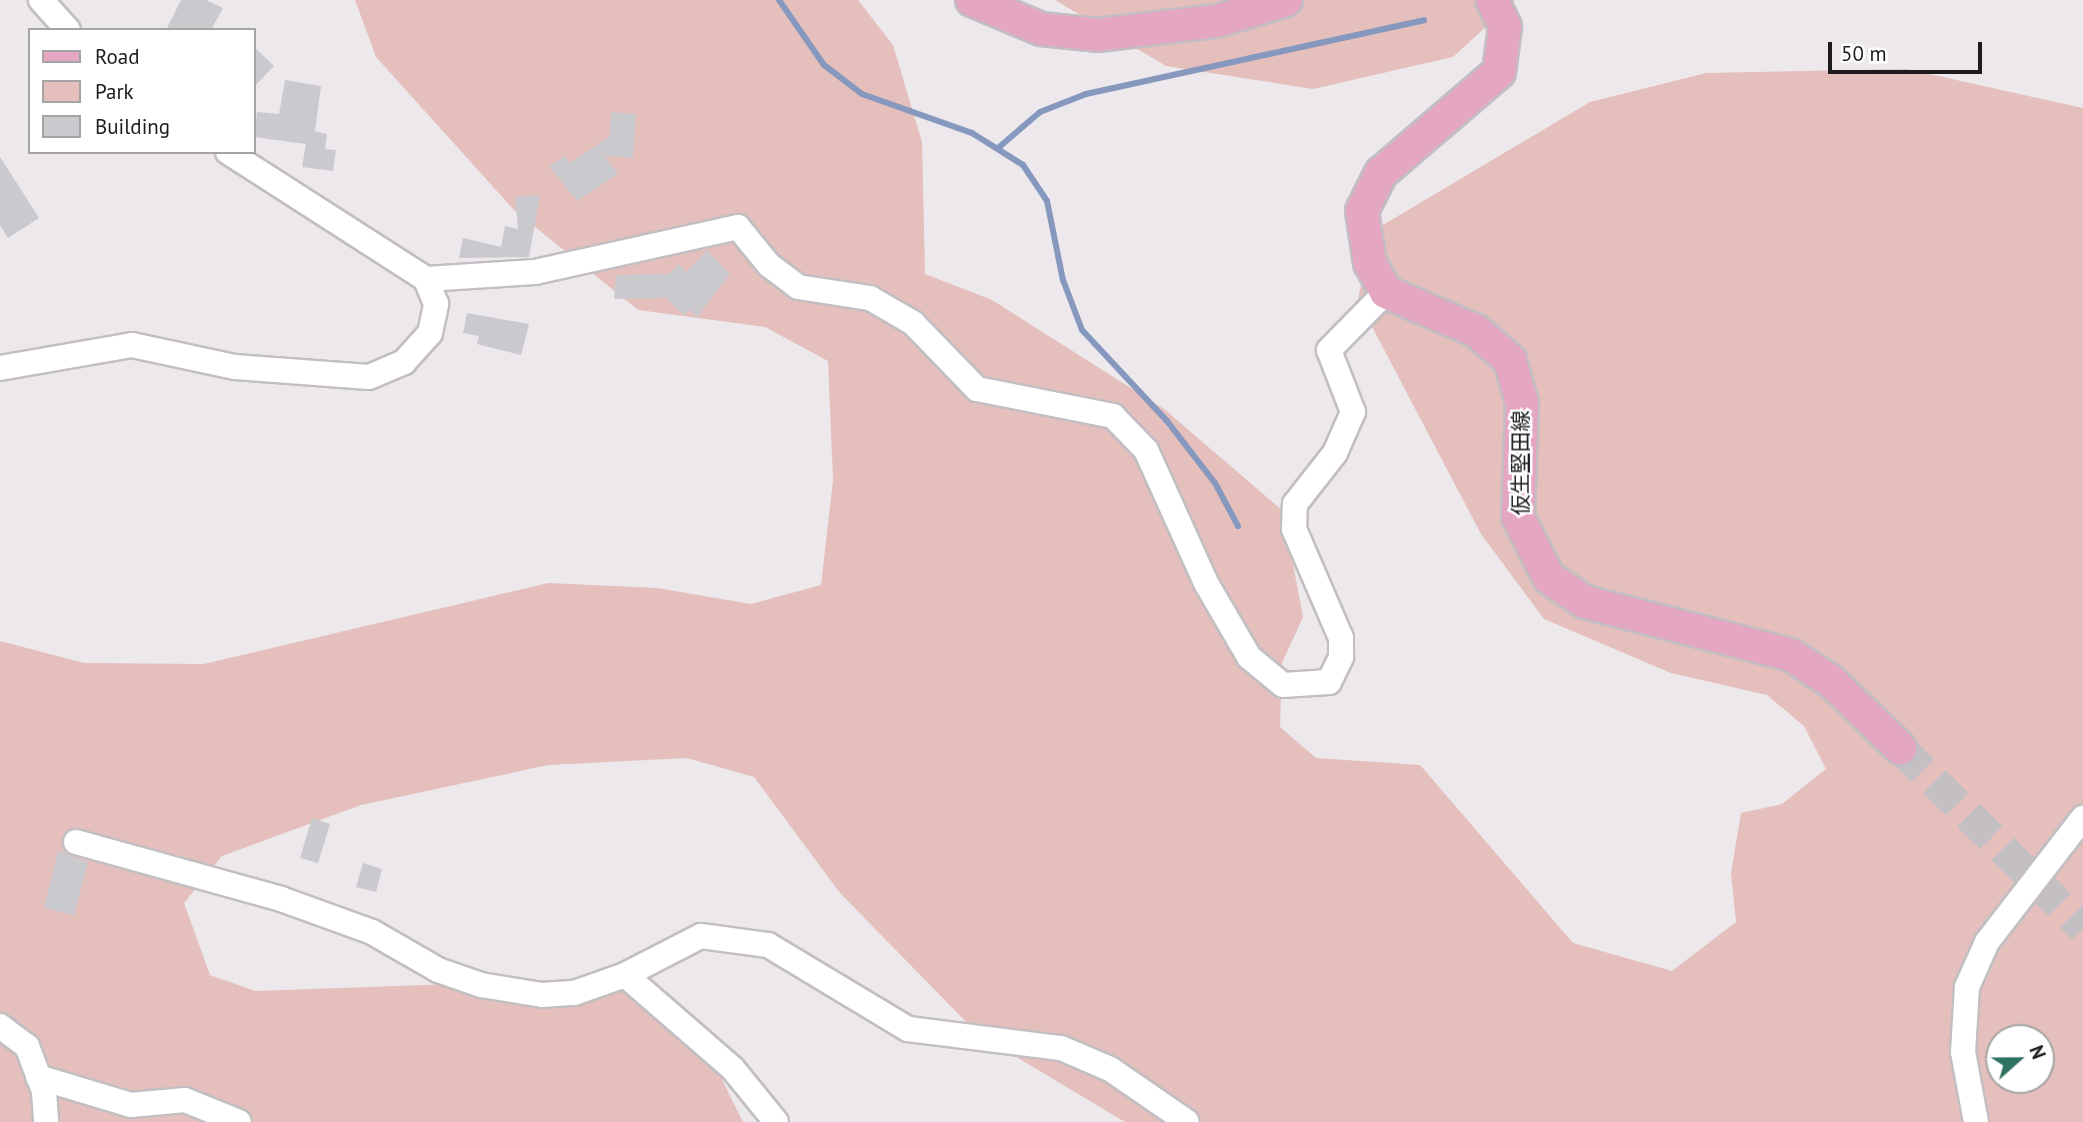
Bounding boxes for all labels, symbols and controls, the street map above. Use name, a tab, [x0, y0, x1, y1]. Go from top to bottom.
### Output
legend	[28, 28, 256, 154]
scale bar	[1831, 28, 1985, 72]
text: 50 m	[1841, 40, 1887, 67]
text: Road	[95, 43, 139, 70]
text: Park	[95, 78, 134, 105]
text: Building	[95, 113, 170, 140]
street label: 仮生堅田線	[1508, 411, 1534, 515]
north arrow	[1985, 1024, 2055, 1094]
text: N	[2024, 1042, 2051, 1062]

